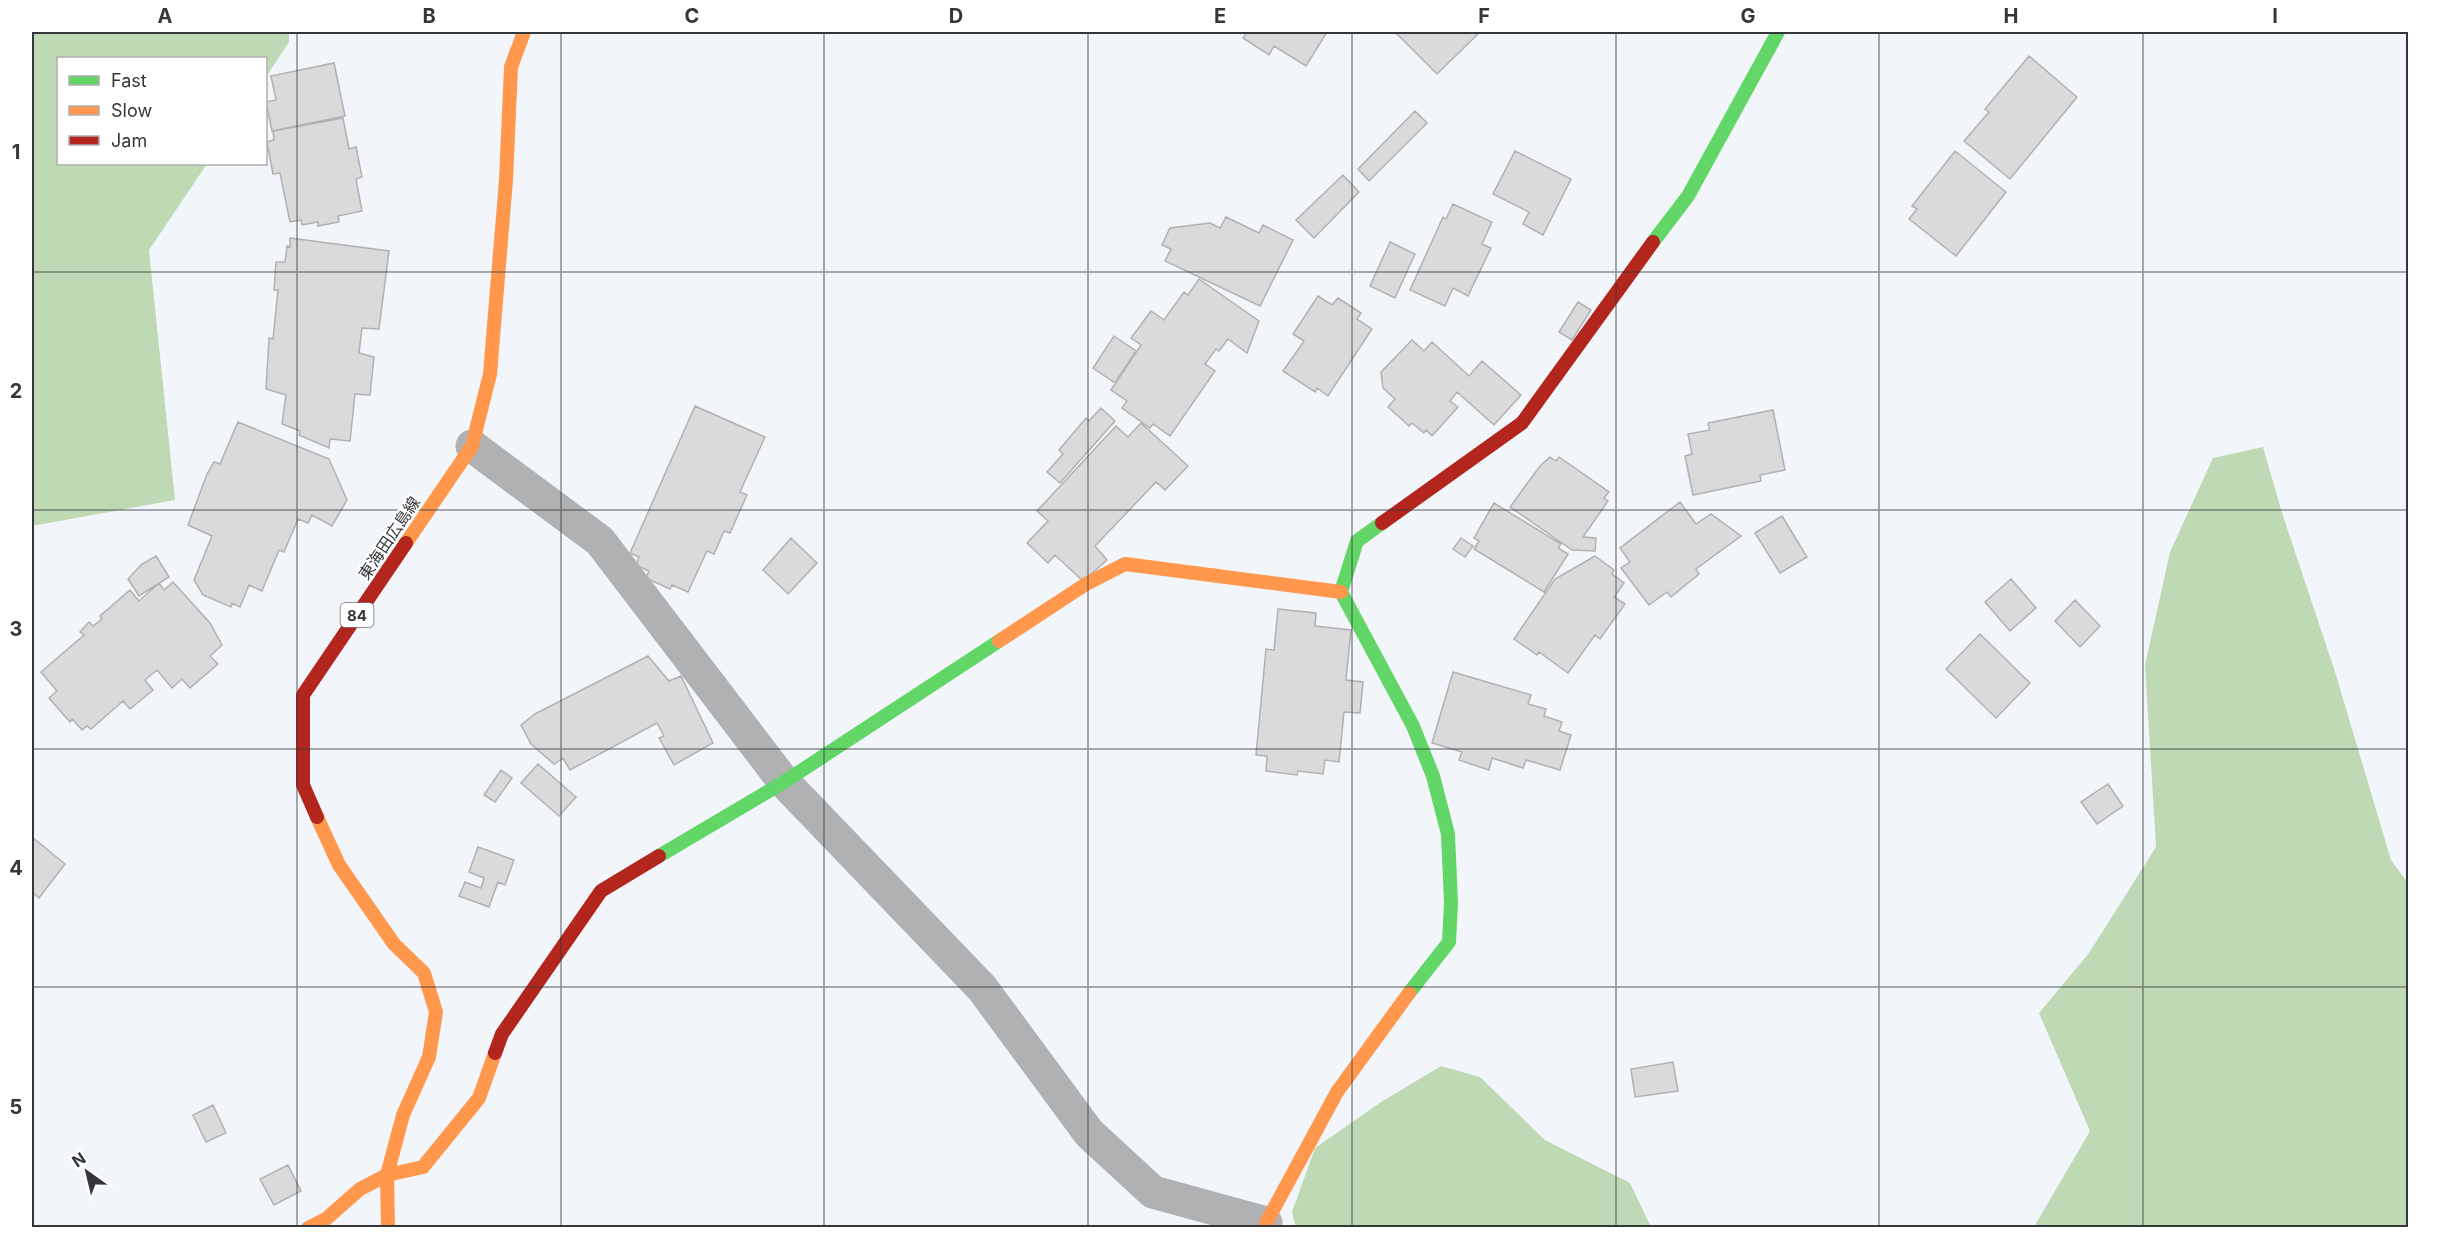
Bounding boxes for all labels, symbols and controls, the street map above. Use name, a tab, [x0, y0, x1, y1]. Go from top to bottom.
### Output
text: A	[158, 4, 173, 28]
text: B	[422, 4, 436, 28]
text: C	[685, 4, 699, 28]
text: D	[949, 4, 963, 28]
text: E	[1214, 4, 1226, 28]
text: F	[1478, 4, 1490, 28]
text: G	[1740, 4, 1756, 28]
text: H	[2004, 4, 2018, 28]
text: I	[2272, 4, 2278, 28]
legend	[57, 57, 267, 165]
text: Fast	[111, 70, 147, 91]
text: Slow	[111, 100, 152, 121]
text: Jam	[111, 130, 147, 151]
text: 1	[12, 140, 20, 164]
text: 2	[10, 379, 22, 403]
street label: 東海田広島線	[354, 493, 424, 583]
road number: 84	[340, 603, 374, 627]
text: 3	[10, 617, 22, 641]
text: 4	[9, 856, 23, 880]
text: 5	[10, 1095, 22, 1119]
north arrow	[57, 1142, 117, 1202]
text: N	[68, 1148, 89, 1171]

